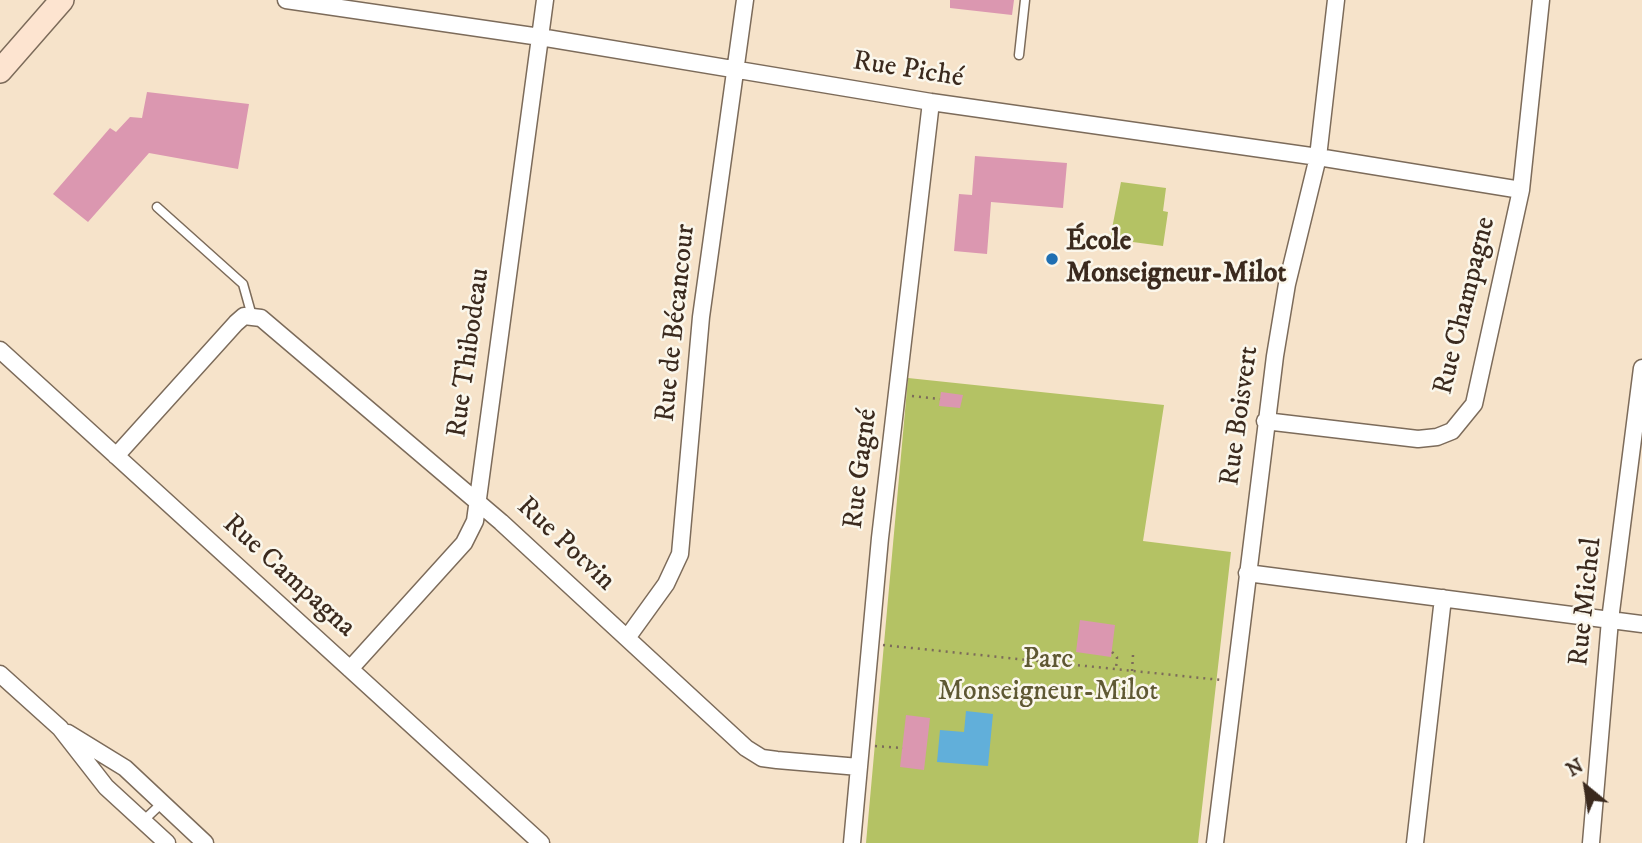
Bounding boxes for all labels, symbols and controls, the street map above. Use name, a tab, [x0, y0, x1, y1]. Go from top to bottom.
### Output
street label: Rue Piché	[850, 46, 966, 96]
street label: Rue Champagne	[1428, 214, 1504, 398]
street label: Rue de Bécancour	[650, 222, 704, 424]
place label: École Monseigneur-Milot	[1066, 226, 1286, 292]
marker: École Monseigneur-Milot	[1044, 251, 1060, 267]
street label: Rue Thibodeau	[441, 266, 499, 440]
street label: Rue Boisvert	[1215, 344, 1267, 488]
street label: Rue Gagné	[838, 407, 886, 531]
street label: Rue Potvin	[509, 491, 621, 599]
street label: Rue Campagna	[215, 509, 361, 645]
street label: Rue Michel	[1564, 536, 1610, 668]
park label: Parc Monseigneur-Milot	[938, 644, 1158, 710]
north arrow	[1551, 752, 1621, 822]
text: N	[1563, 755, 1588, 782]

